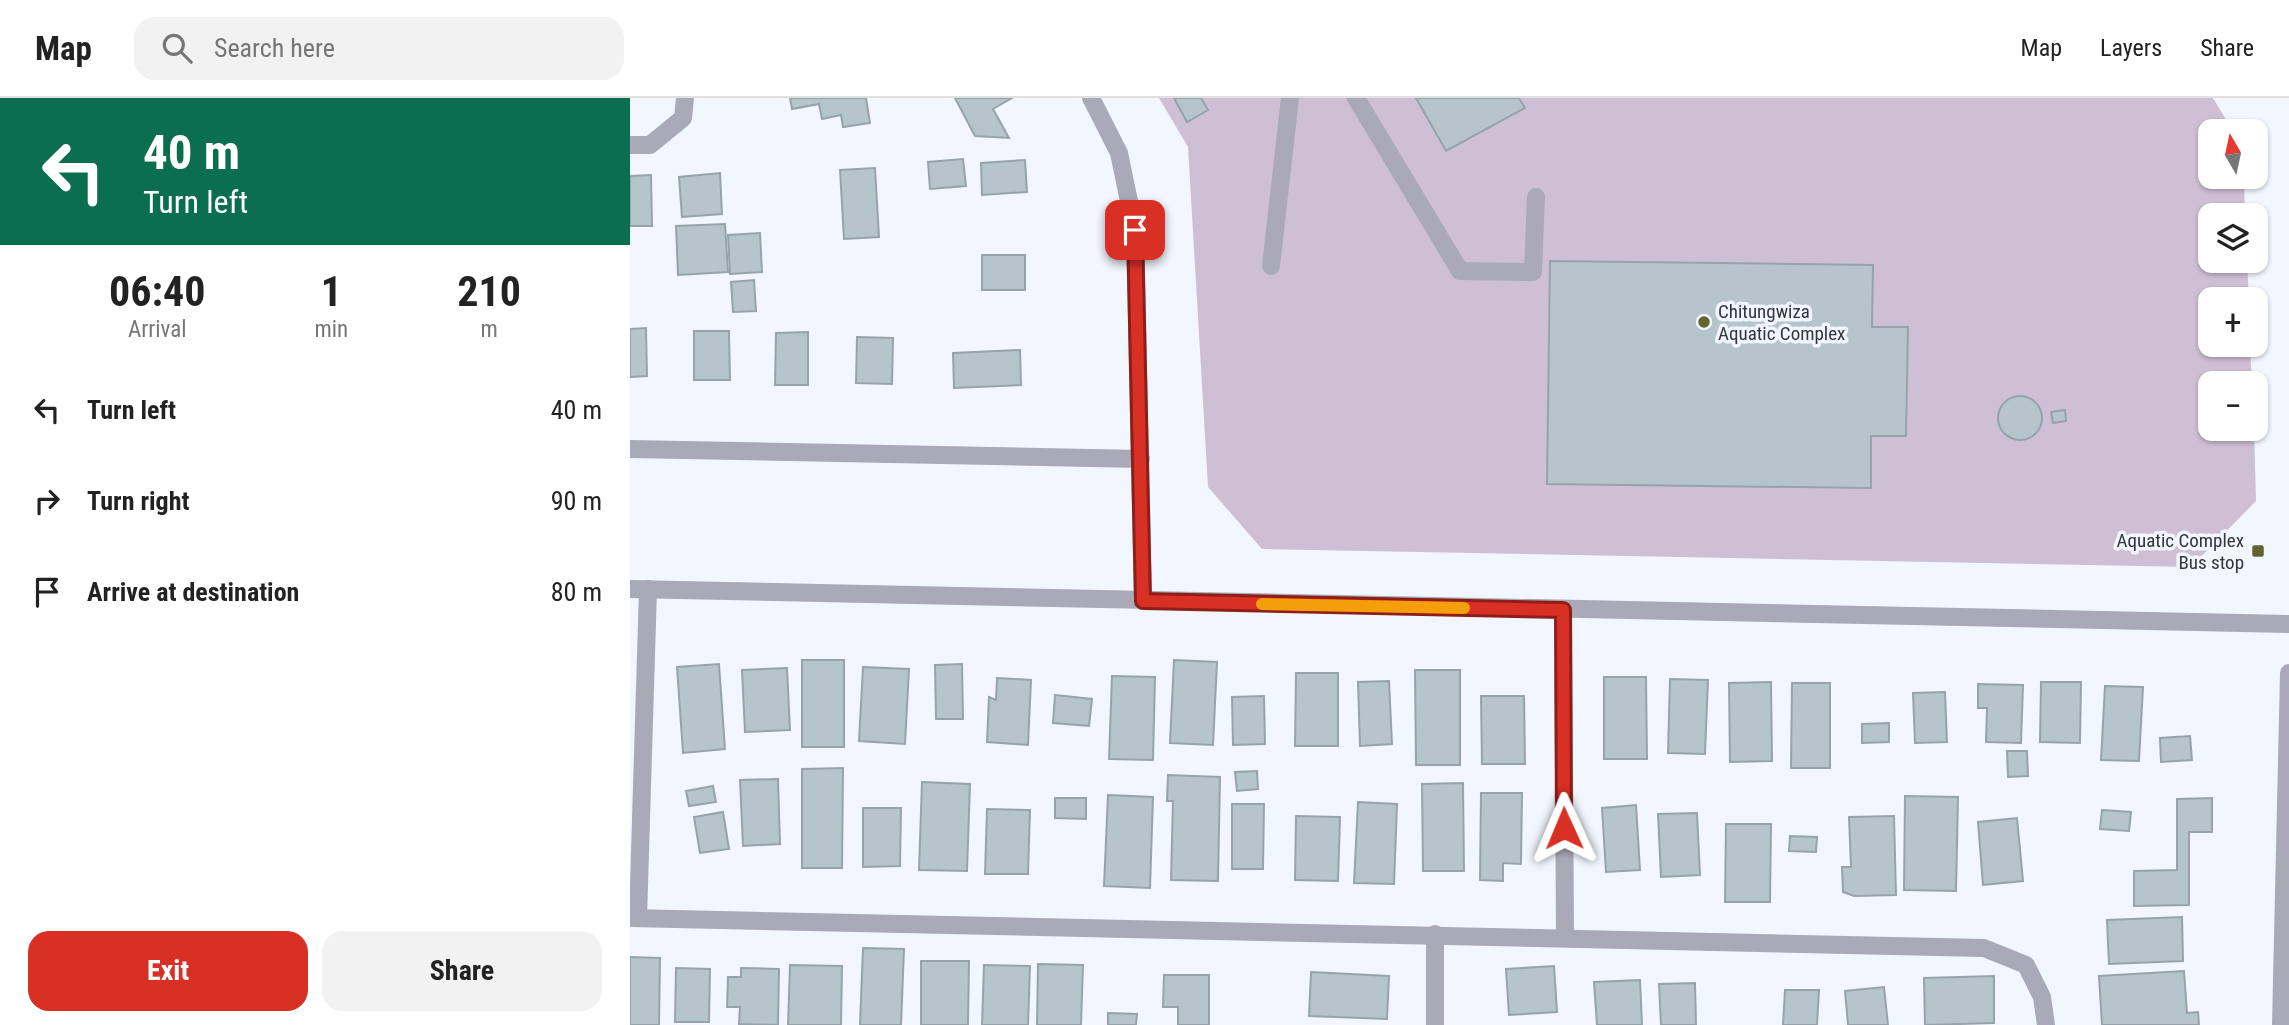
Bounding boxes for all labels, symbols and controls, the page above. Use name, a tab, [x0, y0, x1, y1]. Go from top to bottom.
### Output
search box	[134, 17, 624, 80]
text: Map	[35, 29, 92, 68]
icon: search	[158, 29, 196, 67]
text: Search here	[214, 33, 335, 63]
text: Map	[2021, 34, 2062, 62]
text: Layers	[2100, 34, 2162, 62]
text: Share	[2200, 34, 2254, 62]
north arrow	[2198, 119, 2268, 189]
map controls	[2198, 119, 2268, 441]
text: 40 m	[143, 124, 240, 181]
icon: left	[28, 126, 119, 217]
text: Turn left	[143, 183, 248, 221]
pin	[1105, 200, 1165, 260]
button: layers	[2198, 203, 2268, 273]
icon: arrive	[1116, 211, 1154, 249]
text: 06:40	[109, 267, 205, 316]
text: 1	[321, 267, 342, 316]
text: 210	[457, 267, 521, 316]
button: +	[2198, 287, 2268, 357]
place label: Chitungwiza Aquatic Complex	[1718, 300, 1845, 345]
marker: Chitungwiza Aquatic Complex	[1696, 314, 1712, 330]
text: Arrival	[128, 316, 186, 343]
text: min	[314, 316, 348, 343]
text: m	[480, 316, 498, 343]
button: −	[2198, 371, 2268, 441]
icon: left	[28, 391, 66, 429]
text: Turn left	[87, 395, 176, 425]
text: 40 m	[551, 395, 602, 425]
icon: right	[28, 482, 66, 520]
text: Turn right	[87, 486, 189, 516]
text: 90 m	[551, 486, 602, 516]
place label: Aquatic Complex Bus stop	[2117, 529, 2244, 574]
marker: Aquatic Complex Bus stop	[2250, 543, 2266, 559]
icon: arrive	[28, 573, 66, 611]
text: Arrive at destination	[87, 577, 299, 607]
text: 80 m	[551, 577, 602, 607]
position arrow	[1527, 791, 1601, 865]
button: Exit	[28, 931, 308, 1011]
button: Share	[322, 931, 602, 1011]

